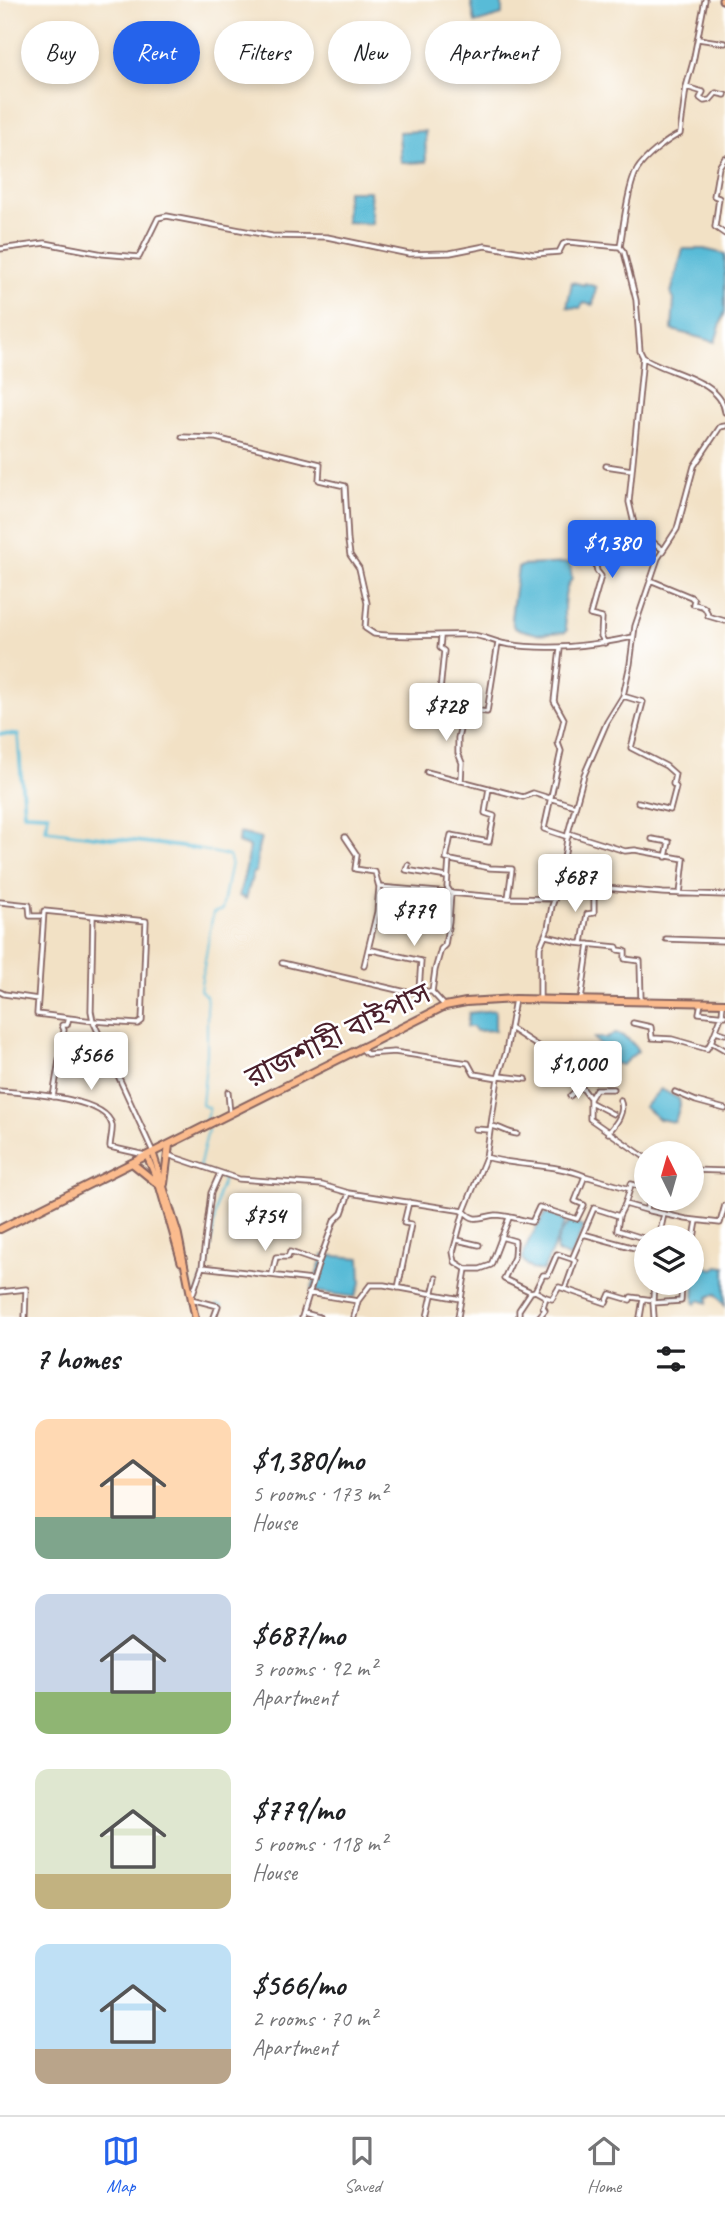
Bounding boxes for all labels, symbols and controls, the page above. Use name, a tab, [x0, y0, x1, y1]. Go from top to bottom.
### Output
chip: Buy	[21, 21, 99, 84]
chip: Rent	[113, 21, 200, 84]
chip: Filters	[214, 21, 314, 84]
chip: New	[328, 21, 411, 84]
chip: Apartment	[425, 21, 561, 84]
pin: $1,380	[555, 520, 669, 580]
text: $1,380	[584, 528, 640, 557]
pin: $728	[405, 684, 487, 743]
text: $728	[425, 691, 467, 720]
pin: $687	[534, 855, 616, 914]
text: $687	[554, 862, 596, 891]
pin: $779	[373, 888, 455, 948]
text: $779	[394, 896, 434, 925]
street label: রাজশাহী বাইপাস	[238, 974, 437, 1097]
pin: $566	[50, 1032, 132, 1092]
text: $566	[70, 1040, 112, 1069]
pin: $1,000	[521, 1042, 635, 1101]
text: $1,000	[550, 1049, 606, 1078]
north arrow	[634, 1141, 704, 1211]
map controls	[634, 1141, 704, 1295]
pin: $754	[224, 1194, 306, 1253]
text: $754	[245, 1201, 285, 1230]
button: layers	[634, 1225, 704, 1295]
text: 7 homes	[35, 1340, 120, 1378]
icon: filters	[652, 1340, 690, 1378]
text: $1,380/mo	[252, 1441, 364, 1479]
icon: home	[91, 1447, 175, 1531]
text: 5 rooms · 173 m²	[252, 1479, 387, 1508]
text: House	[252, 1508, 297, 1537]
text: $687/mo	[252, 1616, 345, 1654]
icon: home	[91, 1622, 175, 1706]
text: 3 rooms · 92 m²	[252, 1654, 376, 1683]
text: Apartment	[252, 1683, 337, 1712]
text: $779/mo	[252, 1791, 344, 1829]
icon: home	[91, 1797, 175, 1881]
text: 5 rooms · 118 m²	[252, 1829, 387, 1858]
text: House	[252, 1858, 297, 1887]
text: $566/mo	[252, 1966, 345, 2004]
icon: home	[91, 1972, 175, 2056]
text: 2 rooms · 70 m²	[252, 2004, 376, 2033]
text: Apartment	[252, 2033, 337, 2062]
tab: Map	[102, 2132, 140, 2198]
tab: Saved	[343, 2132, 381, 2198]
tab: Home	[585, 2132, 623, 2198]

